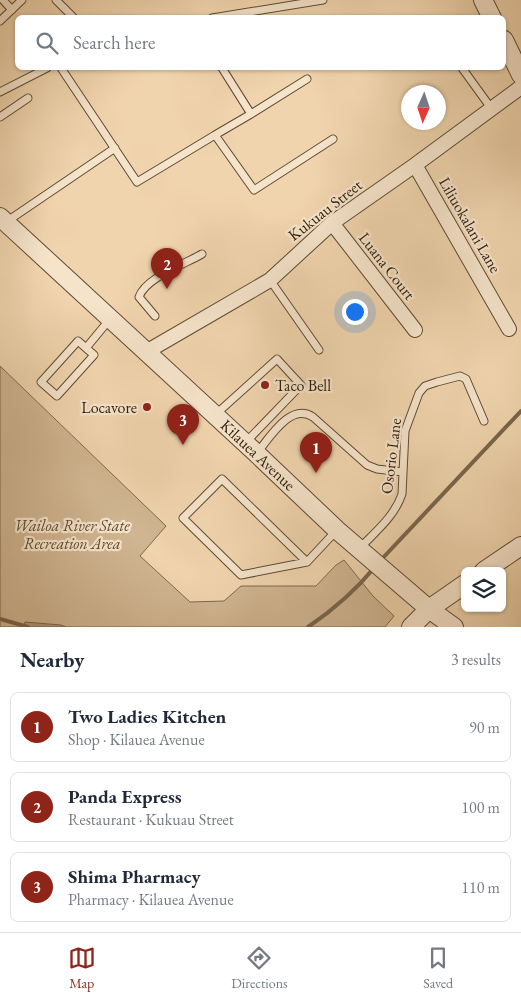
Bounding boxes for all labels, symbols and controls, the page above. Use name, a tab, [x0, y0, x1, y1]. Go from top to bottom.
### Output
search box	[15, 15, 506, 70]
icon: search	[33, 29, 61, 57]
text: Search here	[73, 30, 155, 55]
north arrow	[401, 85, 446, 130]
street label: Liliuokalani Lane	[434, 173, 506, 277]
street label: Kukuau Street	[284, 175, 366, 245]
street label: Luana Court	[354, 228, 420, 304]
pin: 2	[151, 248, 183, 289]
your location	[342, 299, 368, 325]
place label: Taco Bell	[275, 375, 331, 396]
marker: Taco Bell	[259, 379, 271, 391]
place label: Locavore	[81, 397, 137, 418]
marker: Locavore	[141, 401, 153, 413]
pin: 3	[167, 404, 199, 445]
street label: Kilauea Avenue	[216, 415, 300, 495]
street label: Osorio Lane	[376, 417, 406, 495]
pin: 1	[300, 432, 332, 473]
park label: Wailoa River State Recreation Area	[14, 515, 130, 554]
map controls	[461, 567, 506, 612]
button: layers	[461, 567, 506, 612]
text: Nearby	[20, 646, 84, 673]
text: 3 results	[451, 649, 501, 670]
text: Two Ladies Kitchen	[68, 704, 226, 729]
text: 1	[33, 717, 41, 738]
text: 90 m	[469, 717, 500, 738]
text: Shop · Kilauea Avenue	[68, 729, 205, 750]
text: Panda Express	[68, 784, 182, 809]
text: 2	[33, 797, 41, 818]
text: 100 m	[461, 797, 500, 818]
text: Restaurant · Kukuau Street	[68, 809, 234, 830]
text: Shima Pharmacy	[68, 864, 201, 889]
text: 3	[33, 877, 41, 898]
text: 110 m	[461, 877, 500, 898]
text: Pharmacy · Kilauea Avenue	[68, 889, 234, 910]
tab: Map	[68, 944, 96, 992]
tab: Directions	[231, 944, 288, 992]
tab: Saved	[423, 944, 453, 992]

